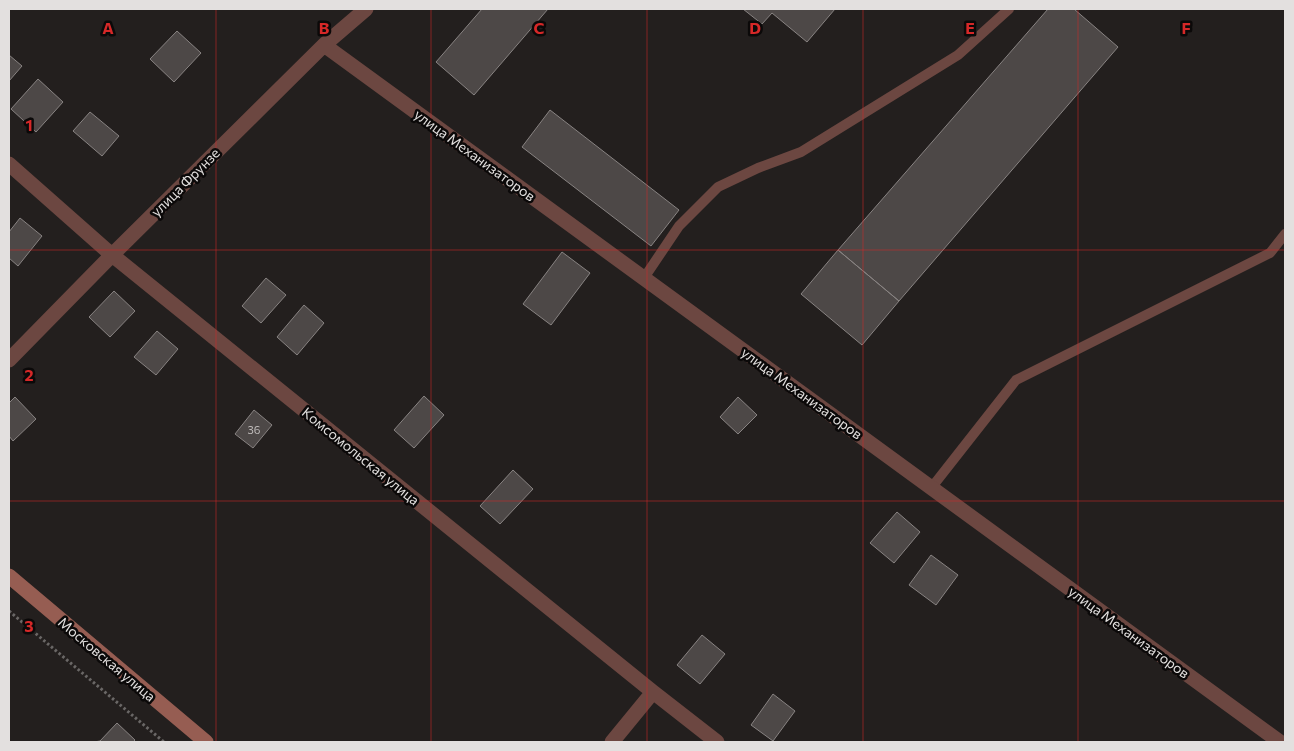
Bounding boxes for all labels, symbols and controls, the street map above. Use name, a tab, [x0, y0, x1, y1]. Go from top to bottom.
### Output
text: A	[102, 18, 114, 37]
text: B	[319, 18, 330, 37]
text: C	[534, 18, 545, 37]
text: D	[749, 18, 761, 37]
text: E	[965, 18, 975, 37]
text: F	[1181, 18, 1191, 37]
street label: улица Механизаторов	[411, 105, 539, 205]
text: 1	[25, 115, 33, 134]
street label: улица Фрунзе	[147, 144, 223, 220]
street label: улица Механизаторов	[738, 343, 866, 443]
text: 2	[24, 365, 34, 384]
street label: Комсомольская улица	[299, 403, 423, 509]
house number: 36	[248, 423, 261, 436]
street label: улица Механизаторов	[1065, 582, 1193, 682]
street label: Московская улица	[55, 613, 159, 705]
text: 3	[24, 616, 34, 635]

